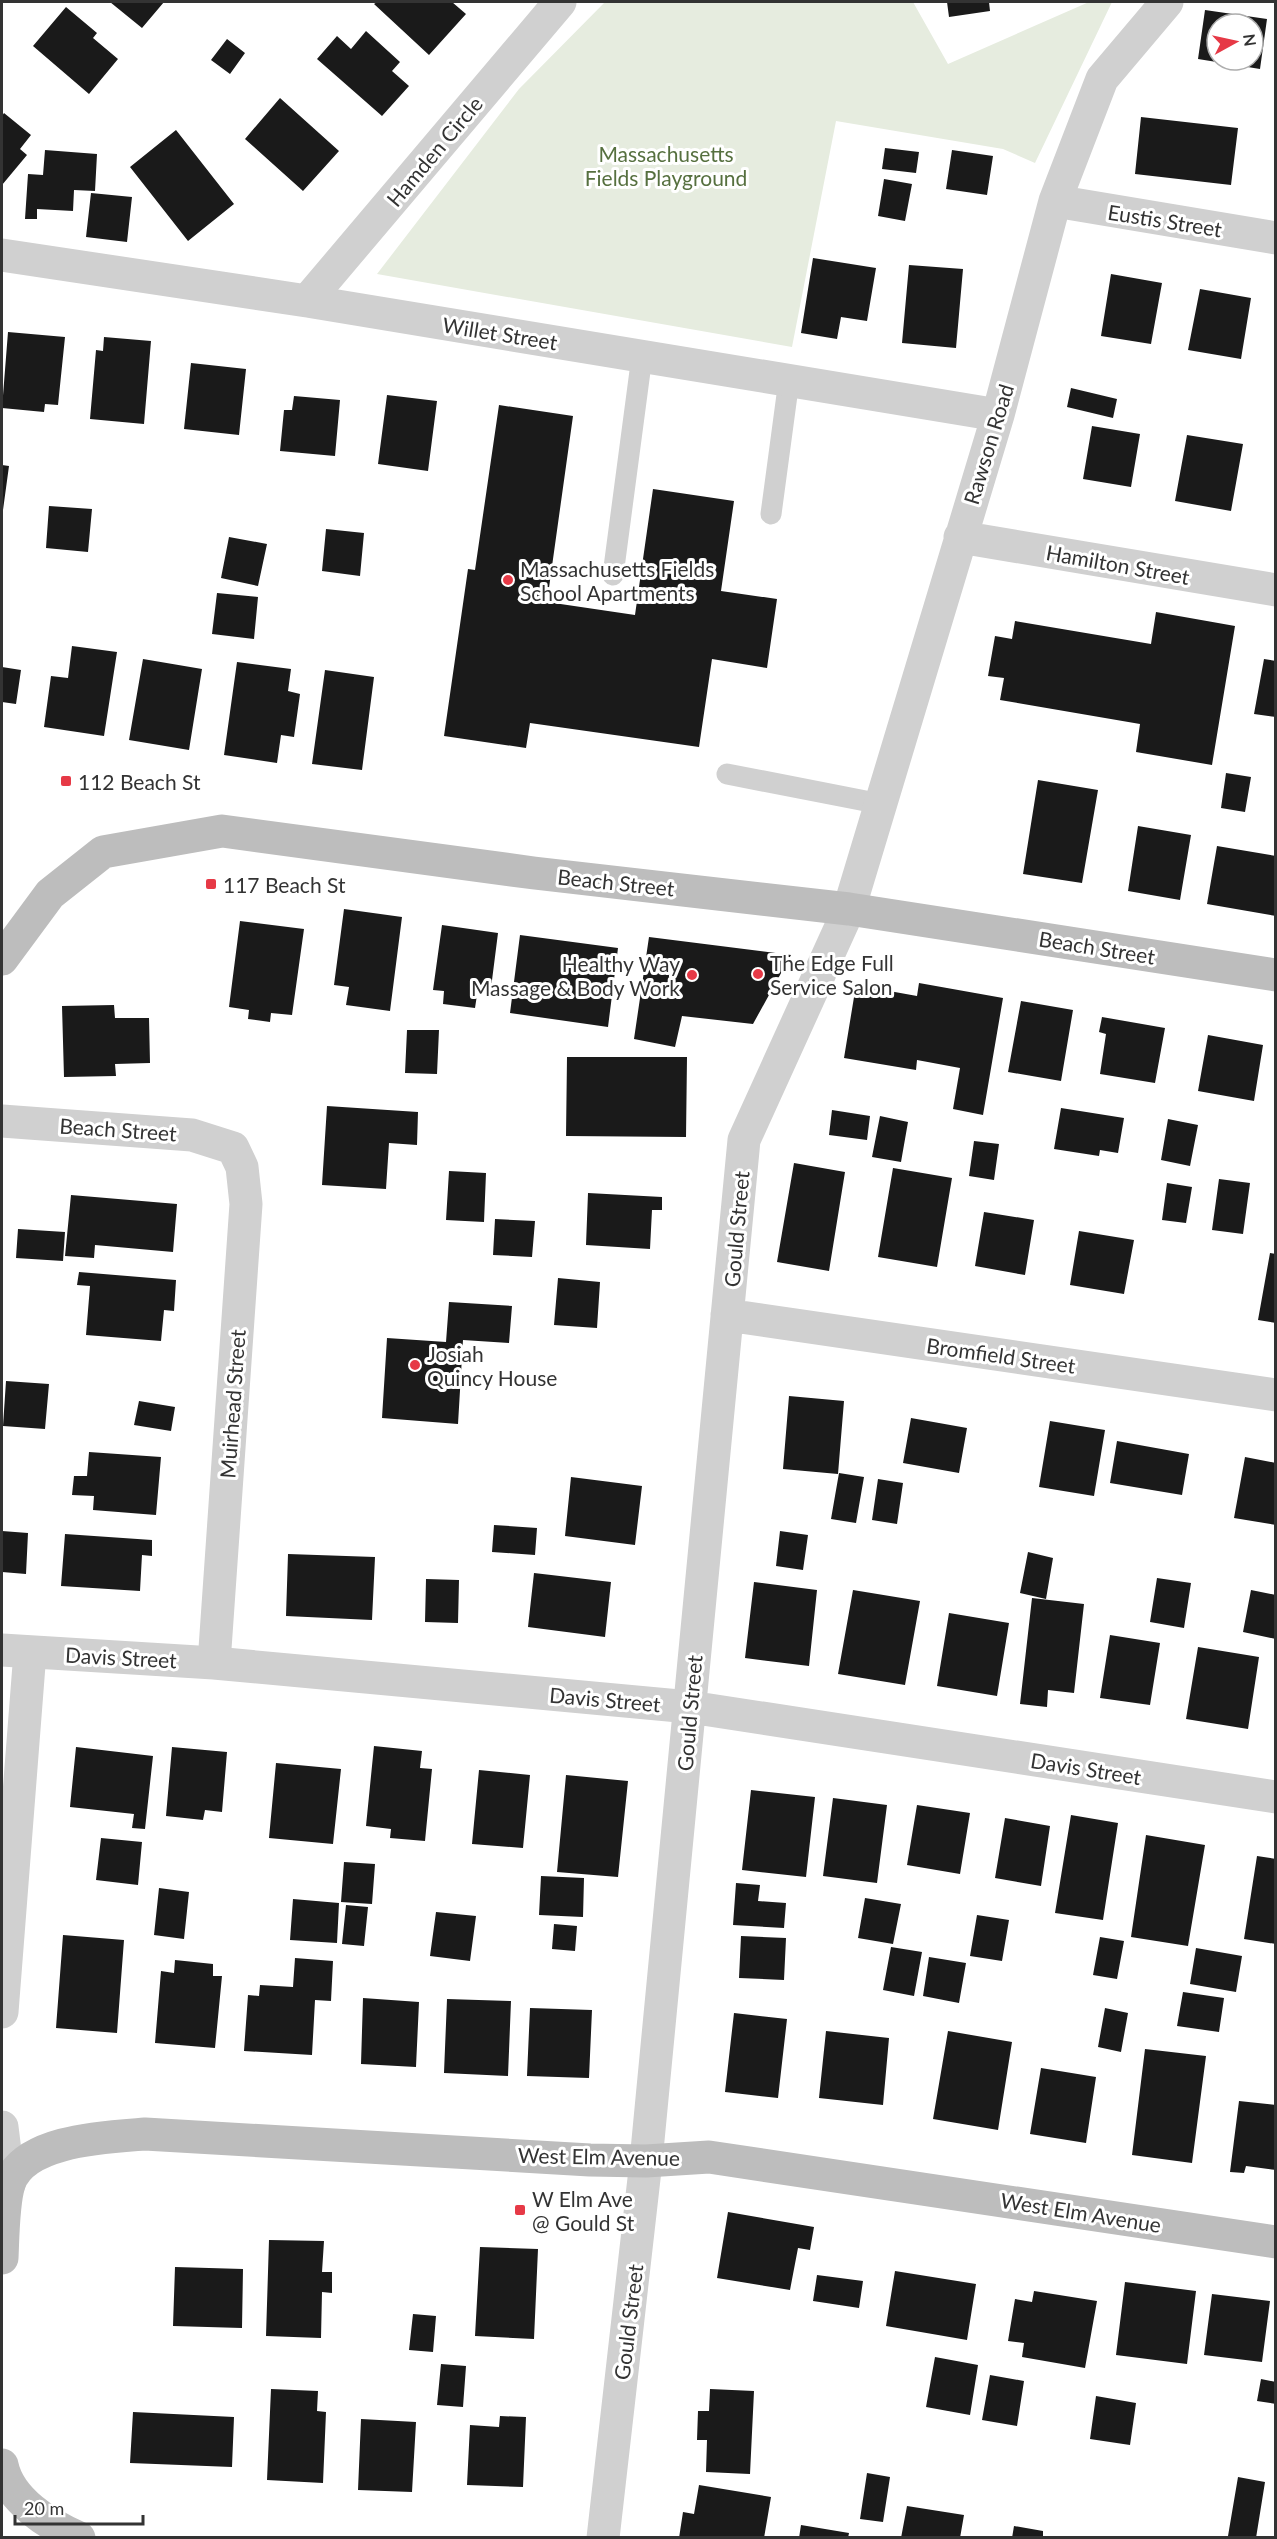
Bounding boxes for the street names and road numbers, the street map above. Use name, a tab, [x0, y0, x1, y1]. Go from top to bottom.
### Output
street label: Hamden Circle	[381, 91, 487, 211]
street label: Eustis Street	[1106, 199, 1224, 241]
street label: Willet Street	[441, 312, 560, 354]
street label: Rawson Road	[958, 381, 1018, 507]
street label: Hamilton Street	[1044, 539, 1192, 589]
street label: Beach Street	[556, 863, 676, 901]
street label: Beach Street	[1037, 925, 1157, 969]
street label: Beach Street	[59, 1112, 178, 1146]
street label: Gould Street	[718, 1170, 754, 1288]
street label: Muirhead Street	[214, 1328, 250, 1479]
street label: Bromfield Street	[925, 1332, 1078, 1378]
street label: Davis Street	[65, 1642, 178, 1672]
street label: Gould Street	[671, 1654, 707, 1772]
street label: Davis Street	[548, 1682, 662, 1716]
street label: Davis Street	[1029, 1747, 1144, 1789]
street label: West Elm Avenue	[518, 2142, 680, 2170]
street label: West Elm Avenue	[999, 2187, 1163, 2237]
street label: Gould Street	[609, 2262, 648, 2381]

